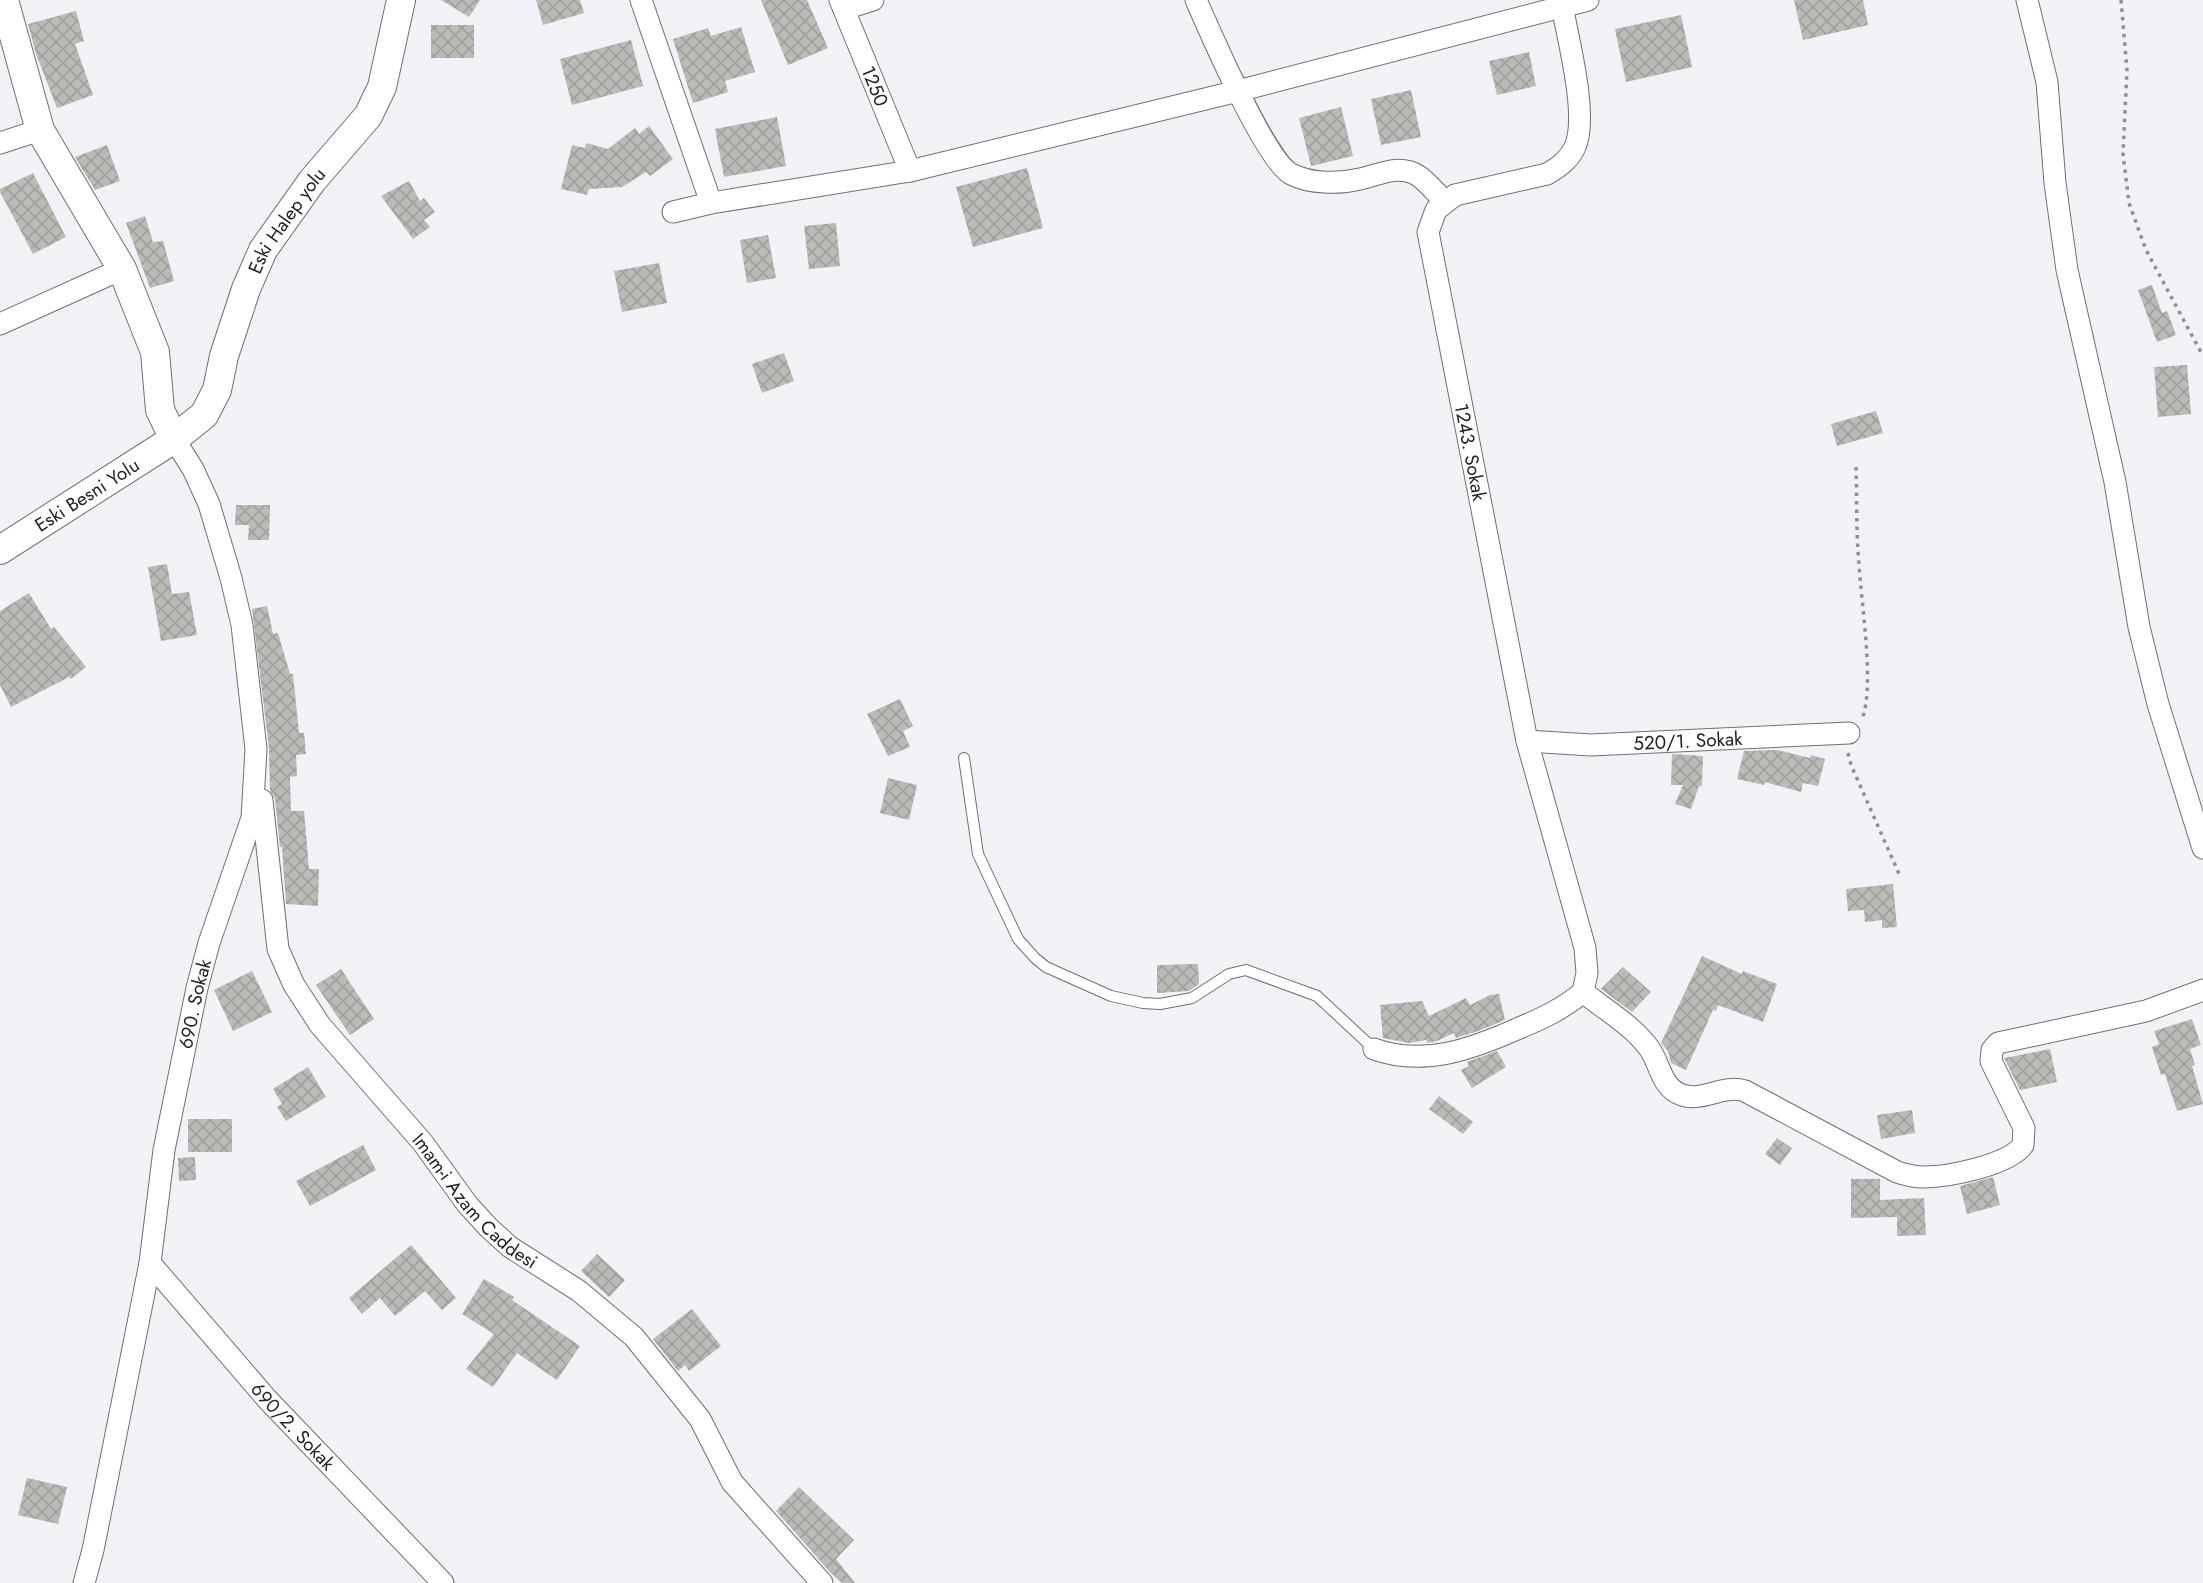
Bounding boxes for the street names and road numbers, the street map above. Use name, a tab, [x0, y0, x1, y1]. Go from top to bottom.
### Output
street label: 1250	[855, 62, 896, 110]
street label: Eski Halep yolu	[241, 161, 332, 278]
street label: 1243. Sokak	[1448, 401, 1494, 504]
street label: Eski Besni Yolu	[29, 451, 144, 538]
street label: 520/1. Sokak	[1633, 724, 1744, 757]
street label: 690. Sokak	[171, 955, 218, 1051]
street label: Imam-i Azam Caddesi	[406, 1127, 543, 1275]
street label: 690/2. Sokak	[245, 1376, 342, 1476]

